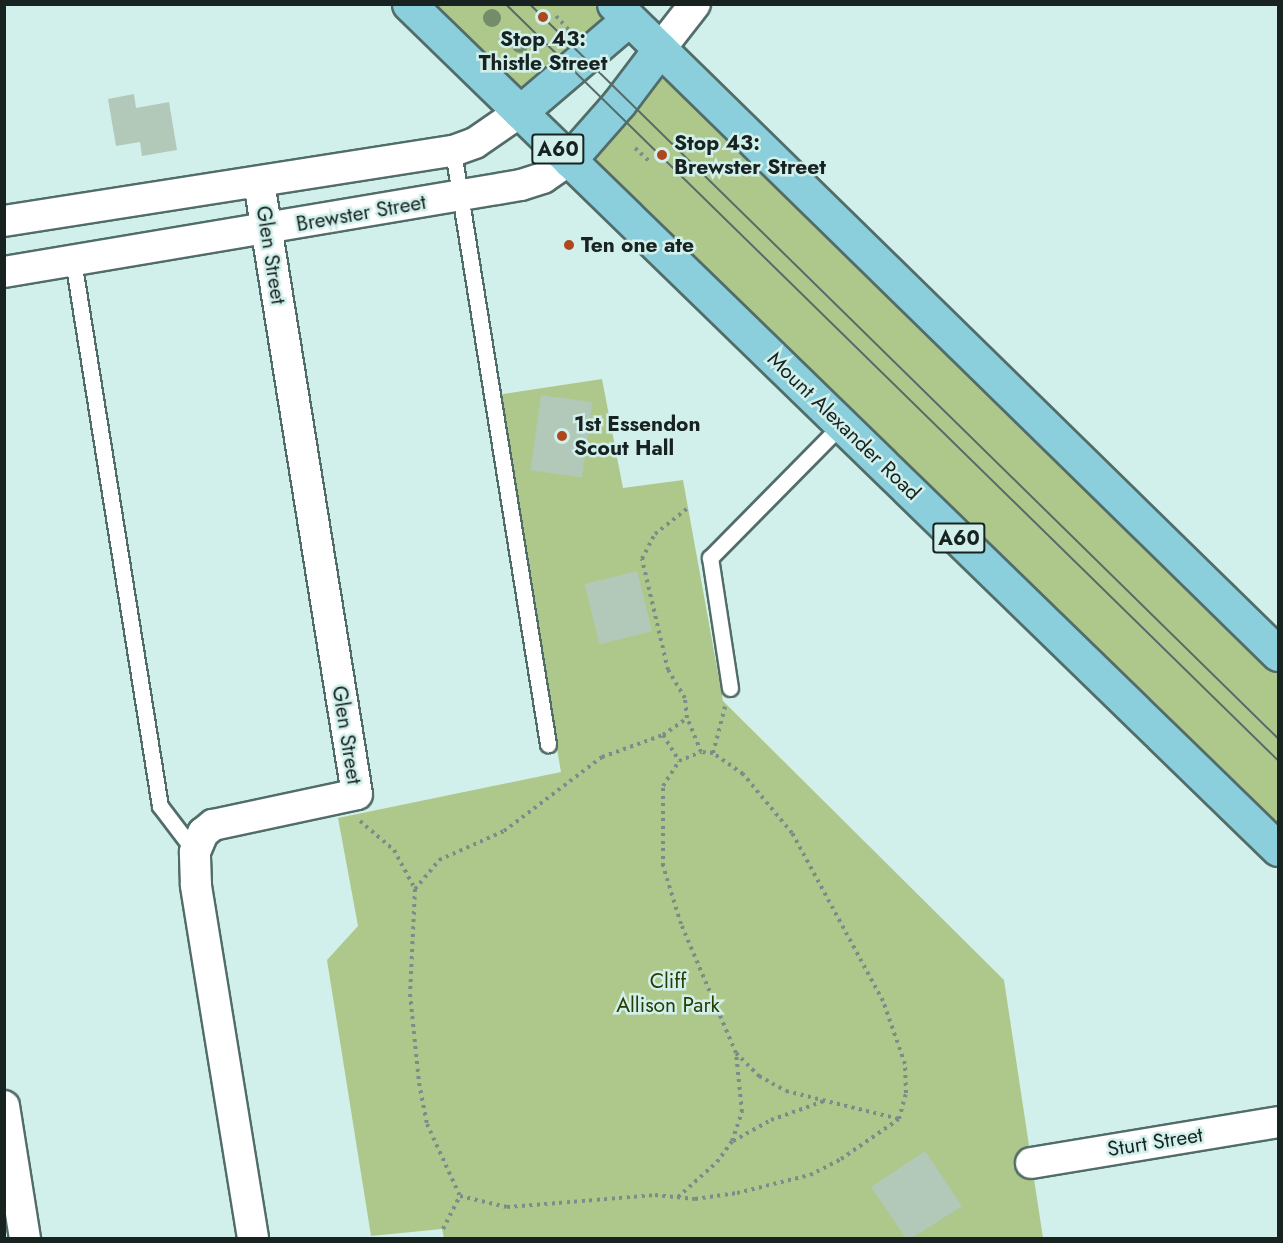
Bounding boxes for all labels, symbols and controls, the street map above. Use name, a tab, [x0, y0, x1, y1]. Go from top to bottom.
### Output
marker: Stop 43: Thistle Street	[536, 10, 550, 24]
place label: Stop 43: Thistle Street	[479, 26, 607, 76]
place label: Stop 43: Brewster Street	[674, 130, 826, 180]
road number: A60	[531, 132, 585, 166]
marker: Stop 43: Brewster Street	[655, 148, 669, 162]
street label: Brewster Street	[294, 189, 428, 237]
street label: Glen Street	[251, 204, 291, 306]
place label: Ten one ate	[581, 232, 694, 258]
marker: Ten one ate	[562, 238, 576, 252]
street label: Mount Alexander Road	[762, 347, 926, 505]
place label: 1st Essendon Scout Hall	[574, 411, 701, 461]
marker: 1st Essendon Scout Hall	[555, 429, 569, 443]
road number: A60	[932, 521, 986, 555]
street label: Glen Street	[327, 684, 367, 786]
park label: Cliff Allison Park	[616, 968, 720, 1018]
street label: Sturt Street	[1106, 1122, 1204, 1162]

